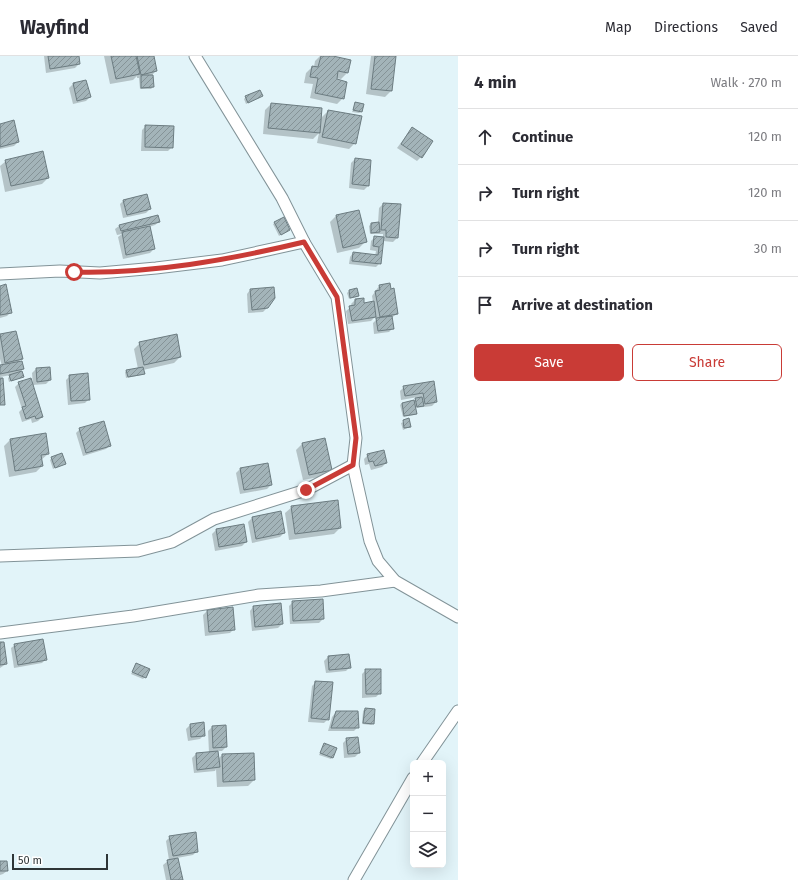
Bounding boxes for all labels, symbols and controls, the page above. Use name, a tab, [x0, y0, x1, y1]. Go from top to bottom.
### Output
text: Wayfind	[20, 16, 89, 39]
text: Map	[605, 19, 632, 36]
text: Directions	[654, 19, 718, 36]
text: Saved	[740, 19, 778, 36]
text: 4 min	[474, 72, 517, 93]
text: Walk · 270 m	[710, 75, 782, 90]
icon: ahead	[474, 126, 496, 148]
text: Continue	[512, 128, 573, 146]
text: 120 m	[748, 129, 782, 144]
icon: right	[474, 182, 496, 204]
text: Turn right	[512, 184, 579, 202]
text: 120 m	[748, 185, 782, 200]
icon: right	[474, 238, 496, 260]
text: Turn right	[512, 240, 579, 258]
text: 30 m	[754, 241, 782, 256]
route start	[65, 263, 83, 281]
icon: arrive	[474, 294, 496, 316]
text: Arrive at destination	[512, 296, 653, 314]
button: Save	[474, 344, 624, 381]
button: Share	[632, 344, 782, 381]
route end	[297, 481, 315, 499]
map controls	[410, 760, 446, 868]
button: +	[410, 760, 446, 796]
button: −	[410, 796, 446, 832]
button: layers	[410, 832, 446, 868]
scale bar	[12, 852, 108, 871]
text: 50 m	[18, 854, 42, 867]

